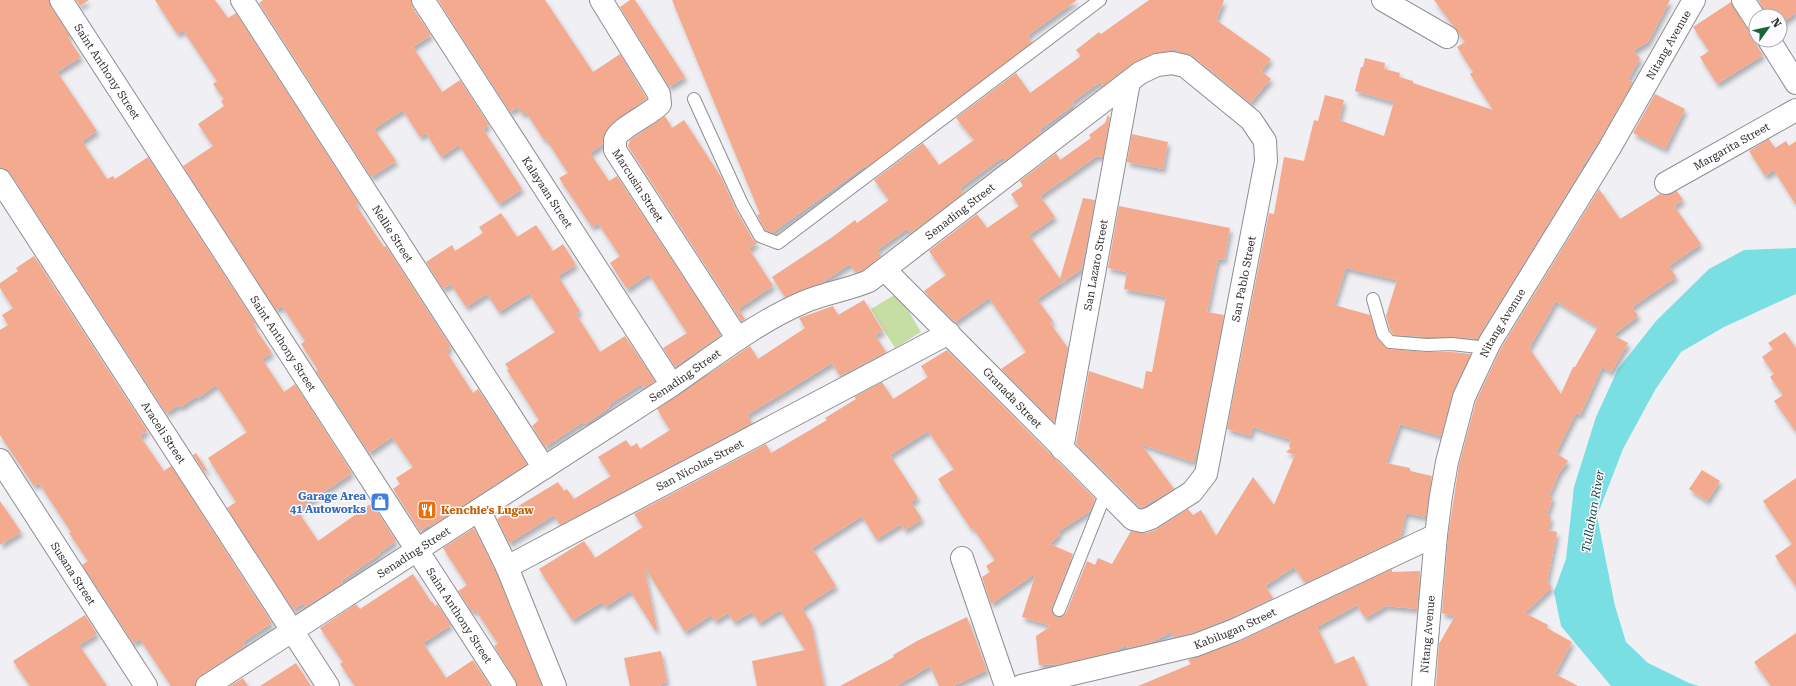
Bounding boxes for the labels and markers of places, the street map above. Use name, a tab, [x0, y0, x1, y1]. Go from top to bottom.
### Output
place label: Garage Area 41 Autoworks	[290, 490, 367, 516]
shop icon: Garage Area 41 Autoworks	[369, 491, 391, 513]
restaurant icon: Kenchie's Lugaw	[416, 499, 438, 521]
place label: Kenchie's Lugaw	[441, 504, 534, 517]

